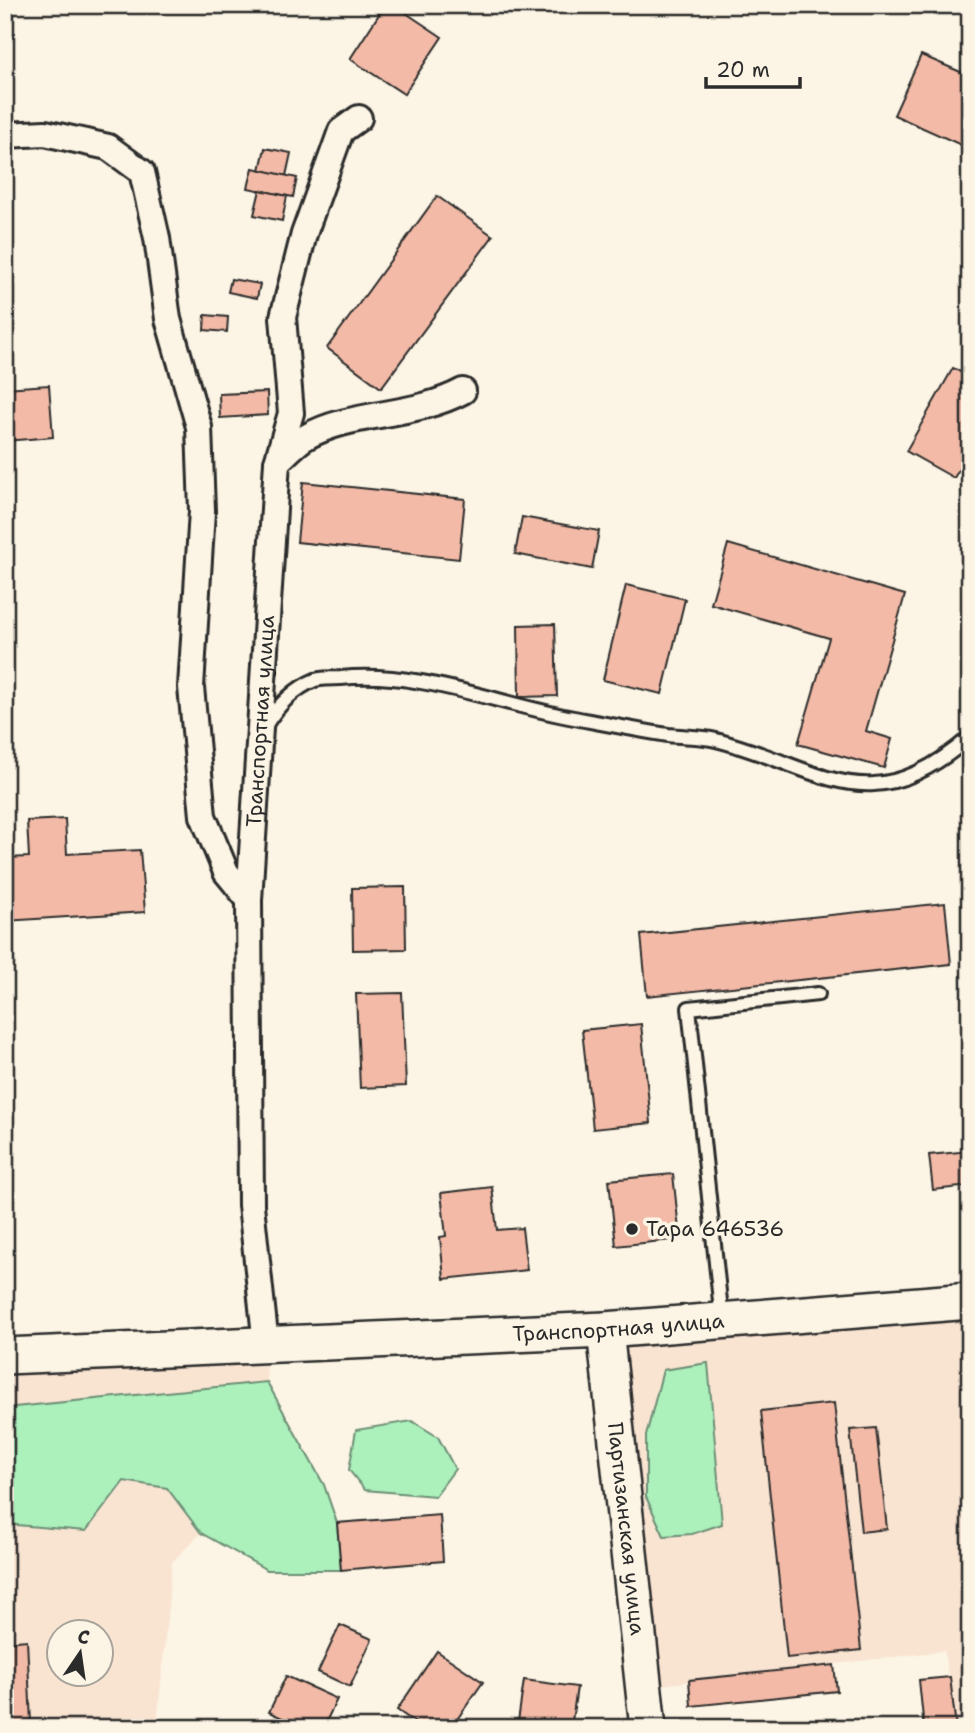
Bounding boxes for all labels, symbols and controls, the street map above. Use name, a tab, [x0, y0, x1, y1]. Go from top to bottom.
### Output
scale bar	[706, 46, 800, 90]
text: 20 m	[716, 56, 770, 84]
street label: Транспортная улица	[240, 614, 281, 828]
place label: Тара 646536	[646, 1215, 784, 1243]
marker: Тара 646536	[624, 1221, 640, 1237]
street label: Транспортная улица	[512, 1307, 725, 1348]
street label: Партизанская улица	[601, 1421, 652, 1637]
north arrow	[46, 1618, 116, 1688]
text: С	[75, 1623, 92, 1650]

